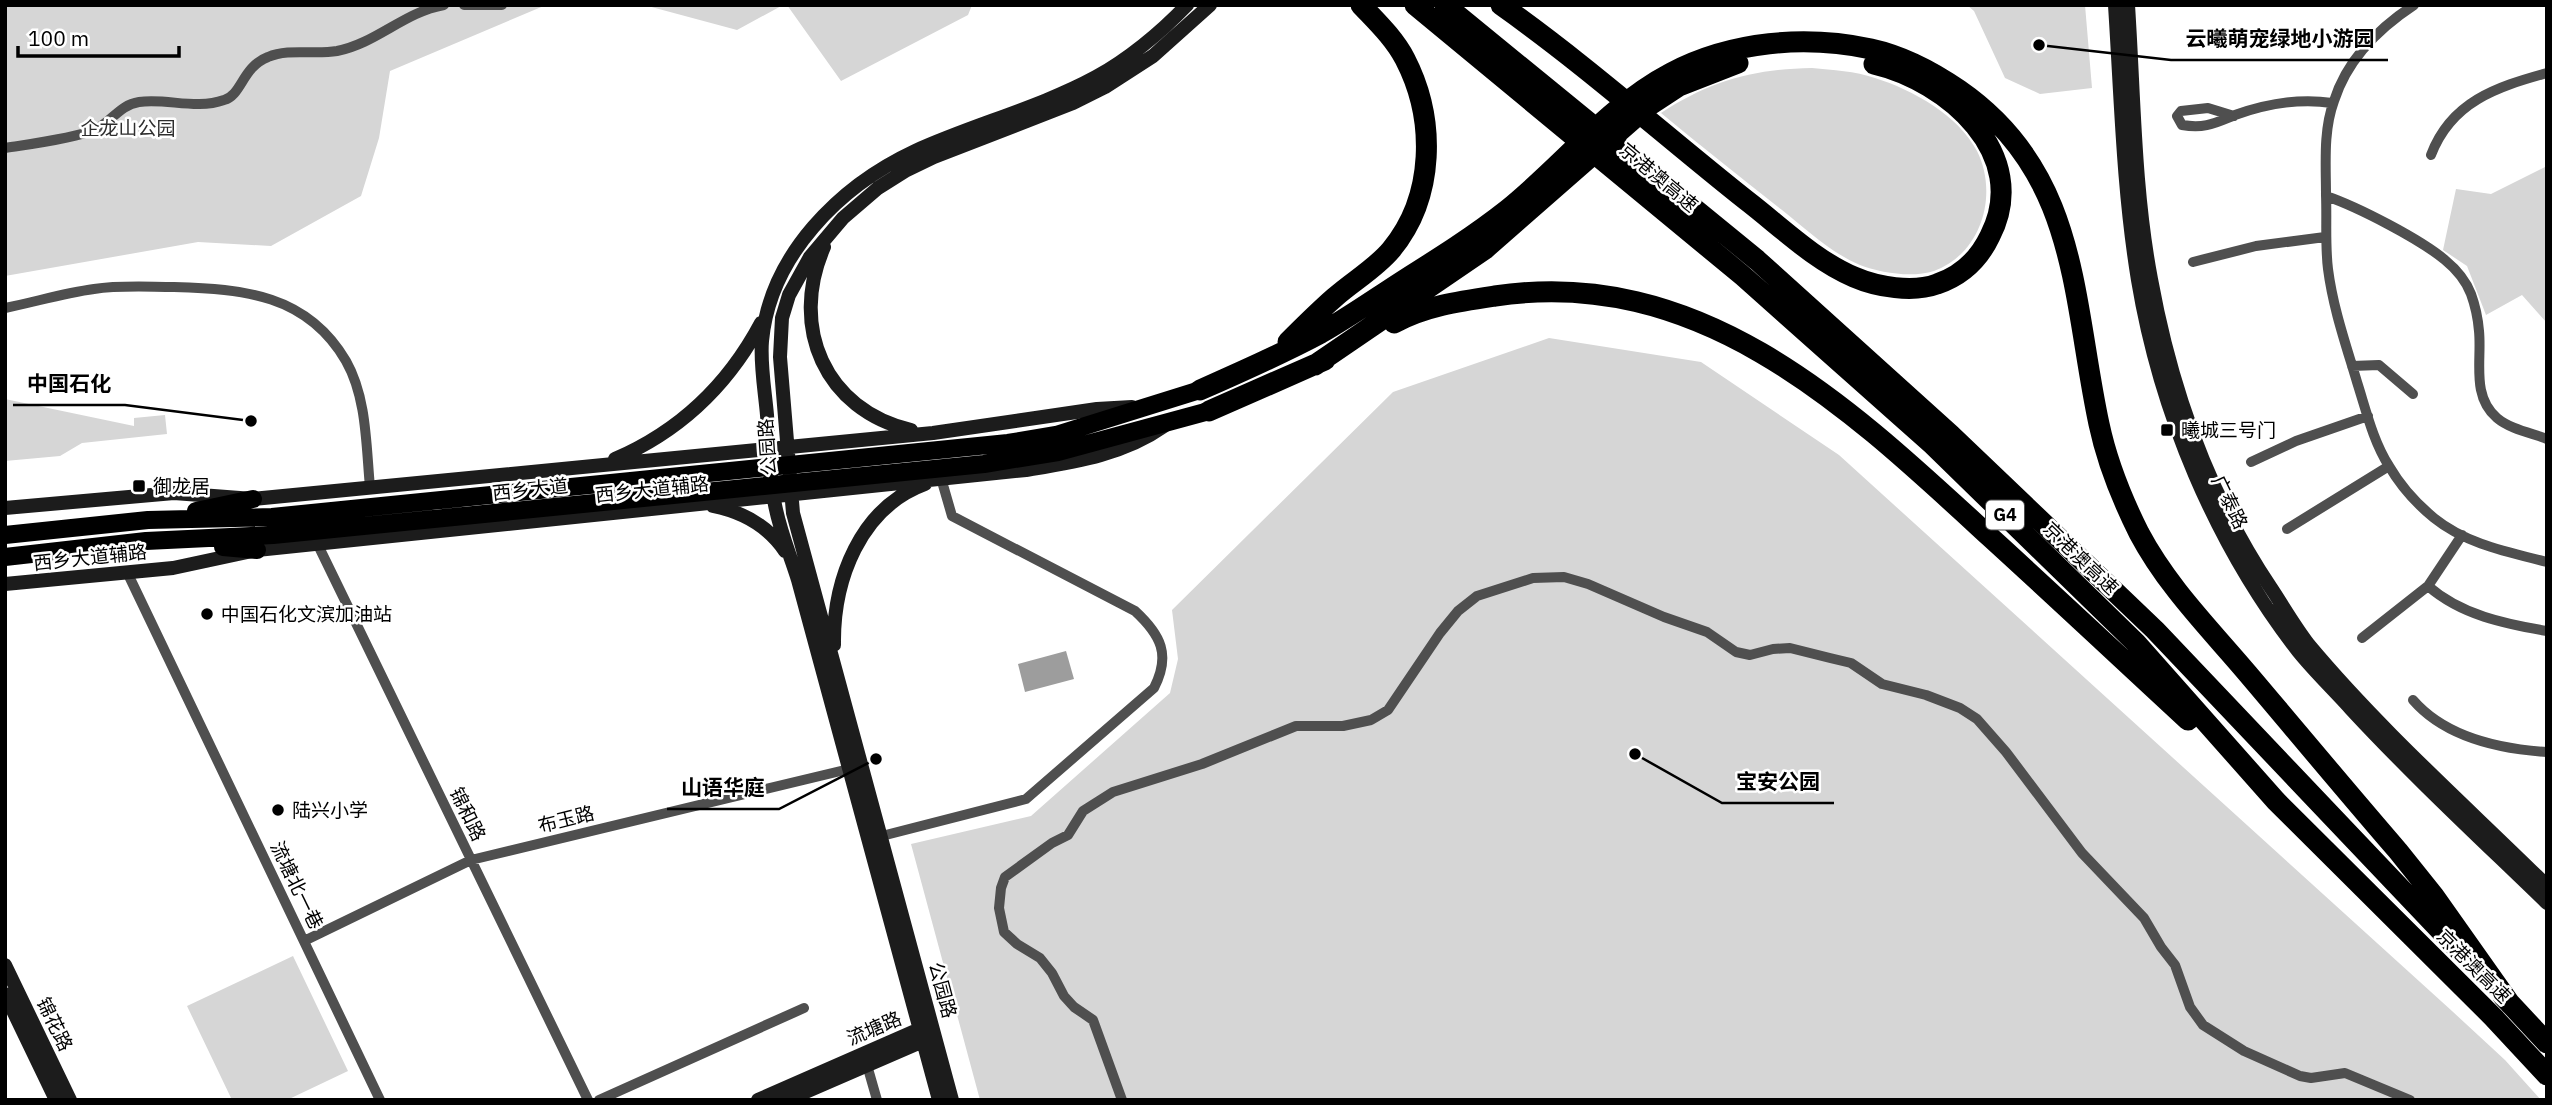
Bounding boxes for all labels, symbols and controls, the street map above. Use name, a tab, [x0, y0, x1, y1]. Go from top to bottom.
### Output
scale bar	[18, 14, 178, 58]
callout: 云曦萌宠绿地小游园	[2171, 18, 2388, 60]
text: 100 m	[28, 24, 89, 52]
text: 云曦萌宠绿地小游园	[2186, 24, 2375, 52]
park label: 企龙山公园	[80, 116, 176, 140]
street label: 京港澳高速	[1615, 137, 1703, 217]
callout: 中国石化	[13, 363, 125, 405]
text: 中国石化	[27, 369, 111, 397]
street label: 公园路	[753, 418, 781, 476]
place label: 曦城三号门	[2181, 418, 2276, 442]
marker: 曦城三号门	[2159, 422, 2175, 438]
street label: 西乡大道辅路	[594, 471, 710, 507]
street label: 广泰路	[2207, 471, 2253, 533]
street label: 西乡大道	[491, 473, 569, 505]
place label: 御龙居	[153, 474, 210, 498]
marker: 御龙居	[131, 478, 147, 494]
road number: G4	[1986, 500, 2024, 530]
street label: 京港澳高速	[2038, 516, 2124, 600]
street label: 西乡大道辅路	[32, 539, 148, 575]
place label: 中国石化文滨加油站	[221, 602, 392, 626]
marker: 中国石化文滨加油站	[199, 606, 215, 622]
callout: 宝安公园	[1722, 761, 1834, 803]
callout: 山语华庭	[667, 767, 779, 809]
text: 宝安公园	[1736, 767, 1820, 795]
text: 山语华庭	[681, 773, 765, 801]
street label: 锦和路	[445, 783, 491, 845]
place label: 陆兴小学	[292, 798, 368, 822]
street label: 布玉路	[535, 800, 597, 838]
marker: 陆兴小学	[270, 802, 286, 818]
street label: 流塘北一巷	[265, 837, 329, 933]
street label: 京港澳高速	[2432, 924, 2516, 1008]
street label: 公园路	[924, 959, 962, 1021]
street label: 锦花路	[32, 993, 78, 1055]
street label: 流塘路	[843, 1006, 905, 1050]

